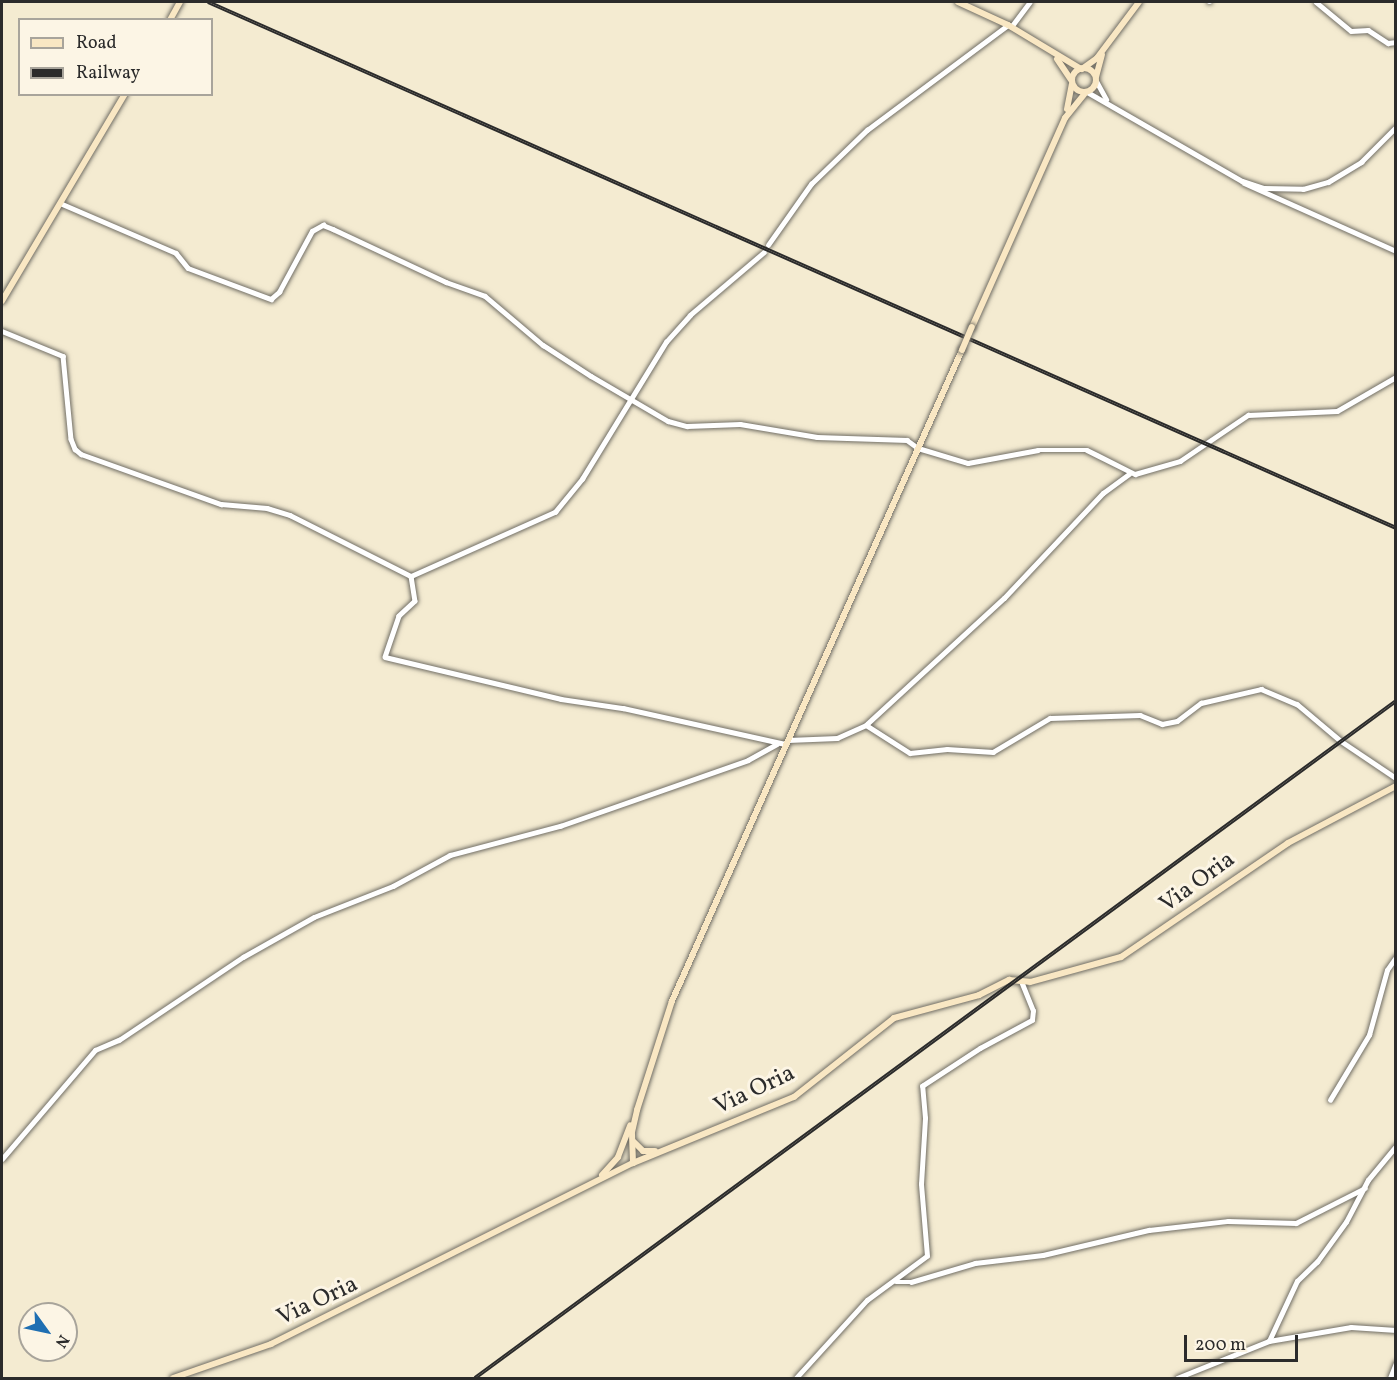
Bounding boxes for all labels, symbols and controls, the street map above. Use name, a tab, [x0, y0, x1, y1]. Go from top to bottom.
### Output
legend	[18, 18, 213, 96]
text: Road	[76, 31, 117, 56]
text: Railway	[76, 61, 140, 86]
street label: Via Oria	[1155, 846, 1241, 920]
street label: Via Oria	[710, 1060, 800, 1122]
street label: Via Oria	[273, 1271, 363, 1333]
north arrow	[18, 1302, 78, 1362]
scale bar	[1187, 1323, 1301, 1361]
text: N	[49, 1330, 74, 1352]
text: 200 m	[1195, 1333, 1246, 1358]

